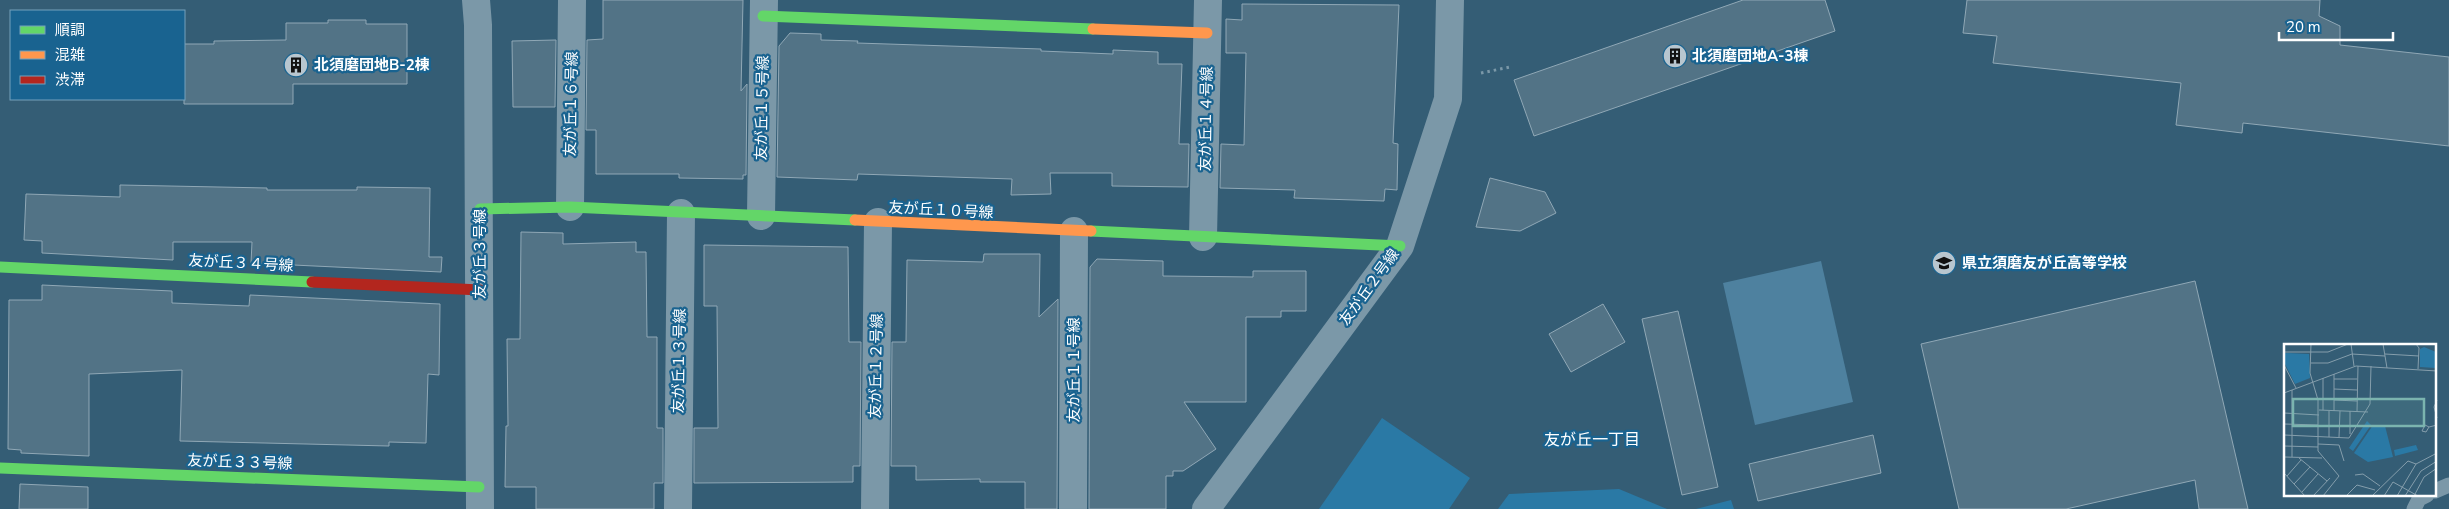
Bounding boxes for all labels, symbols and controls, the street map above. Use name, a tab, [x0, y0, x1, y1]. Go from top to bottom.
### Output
legend	[10, 10, 185, 100]
scale bar	[2279, 10, 2393, 42]
text: 20 m	[2286, 17, 2321, 37]
text: 順調	[55, 20, 85, 40]
building icon: 北須磨団地A-3棟	[1662, 43, 1688, 69]
text: 混雑	[55, 45, 85, 65]
place label: 北須磨団地A-3棟	[1692, 46, 1808, 66]
street label: 友が丘１６号線	[560, 51, 582, 157]
building icon: 北須磨団地B-2棟	[283, 52, 309, 78]
place label: 北須磨団地B-2棟	[314, 55, 430, 75]
street label: 友が丘１５号線	[751, 55, 773, 161]
street label: 友が丘１４号線	[1195, 66, 1217, 172]
text: 渋滞	[55, 70, 85, 90]
street label: 友が丘１０号線	[888, 197, 994, 223]
street label: 友が丘３号線	[470, 209, 490, 299]
street label: 友が丘２号線	[1334, 245, 1404, 329]
street label: 友が丘３４号線	[188, 250, 294, 276]
school or university icon: 県立須磨友が丘高等学校	[1931, 250, 1957, 276]
place label: 県立須磨友が丘高等学校	[1962, 253, 2127, 273]
street label: 友が丘１３号線	[668, 308, 690, 414]
street label: 友が丘１２号線	[865, 313, 887, 419]
street label: 友が丘１１号線	[1064, 317, 1084, 423]
inset map	[2284, 344, 2436, 496]
district label: 友が丘一丁目	[1544, 429, 1640, 451]
street label: 友が丘３３号線	[187, 450, 293, 474]

